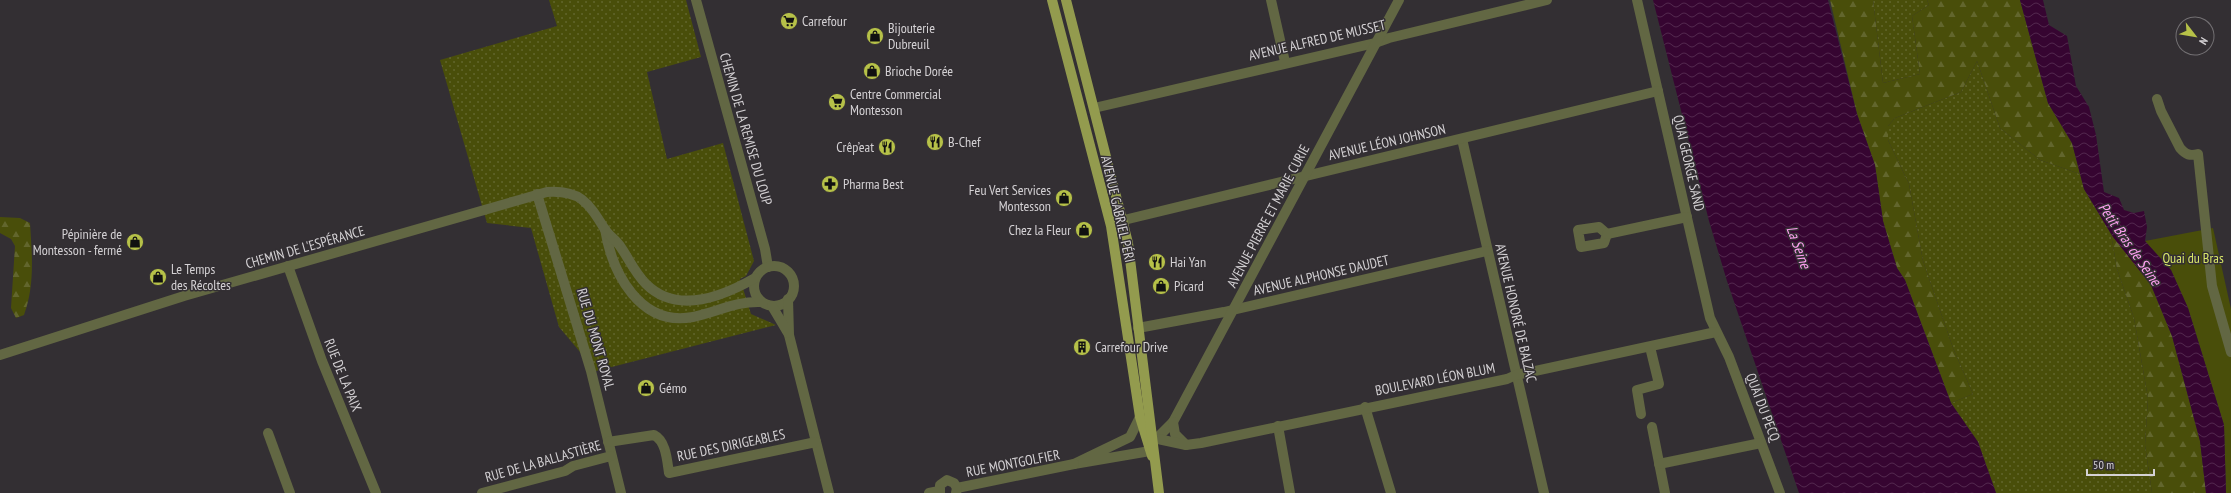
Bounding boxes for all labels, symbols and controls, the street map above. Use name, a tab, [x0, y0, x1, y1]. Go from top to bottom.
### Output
supermarket icon: Carrefour	[779, 11, 799, 31]
place label: Carrefour	[802, 12, 847, 30]
street label: AVENUE ALFRED DE MUSSET	[1247, 15, 1388, 65]
north arrow	[2175, 16, 2215, 56]
place label: Bijouterie Dubreuil	[888, 19, 935, 53]
shop icon: Bijouterie Dubreuil	[865, 26, 885, 46]
text: N	[2196, 35, 2211, 47]
street label: CHEMIN DE LA REMISE DU LOUP	[716, 51, 776, 207]
shop icon: Brioche Dorée	[862, 61, 882, 81]
place label: Brioche Dorée	[885, 62, 953, 80]
place label: Centre Commercial Montesson	[850, 85, 942, 119]
supermarket icon: Centre Commercial Montesson	[827, 92, 847, 112]
street label: QUAI GEORGE SAND	[1669, 113, 1709, 213]
street label: AVENUE LÉON JOHNSON	[1327, 120, 1447, 164]
restaurant icon: B-Chef	[925, 132, 945, 152]
place label: B-Chef	[948, 133, 981, 151]
restaurant icon: Crêp’eat	[877, 137, 897, 157]
place label: Crêp’eat	[836, 138, 874, 156]
street label: AVENUE PIERRE ET MARIE CURIE	[1223, 141, 1313, 291]
street label: AVENUE GABRIEL PÉRI	[1097, 154, 1139, 264]
pharmacy icon: Pharma Best	[820, 174, 840, 194]
place label: Pharma Best	[843, 175, 904, 193]
place label: Feu Vert Services Montesson	[969, 181, 1051, 215]
shop icon: Feu Vert Services Montesson	[1054, 188, 1074, 208]
water label: Petit Bras de Seine	[2094, 199, 2166, 290]
shop icon: Chez la Fleur	[1074, 220, 1094, 240]
street label: CHEMIN DE L'ESPÉRANCE	[243, 221, 367, 273]
place label: Chez la Fleur	[1009, 221, 1071, 239]
water label: La Seine	[1783, 223, 1816, 272]
place label: Pépinière de Montesson - fermé	[33, 225, 122, 259]
shop icon: Pépinière de Montesson - fermé	[125, 232, 145, 252]
street label: AVENUE HONORÉ DE BALZAC	[1491, 242, 1541, 385]
park label: Quai du Bras	[2162, 249, 2224, 267]
street label: AVENUE ALPHONSE DAUDET	[1251, 250, 1391, 299]
restaurant icon: Hai Yan	[1147, 252, 1167, 272]
place label: Hai Yan	[1170, 253, 1206, 271]
place label: Le Temps des Récoltes	[171, 260, 231, 294]
shop icon: Le Temps des Récoltes	[148, 267, 168, 287]
shop icon: Picard	[1151, 276, 1171, 296]
place label: Picard	[1174, 277, 1204, 295]
street label: RUE DU MONT ROYAL	[573, 286, 619, 392]
street label: RUE DE LA PAIX	[320, 336, 366, 414]
building icon: Carrefour Drive	[1072, 337, 1092, 357]
place label: Carrefour Drive	[1095, 338, 1168, 356]
street label: BOULEVARD LÉON BLUM	[1374, 359, 1496, 399]
street label: QUAI DU PECQ	[1742, 370, 1784, 444]
shop icon: Gémo	[636, 378, 656, 398]
place label: Gémo	[659, 379, 687, 397]
street label: RUE DES DIRIGEABLES	[675, 425, 787, 465]
street label: RUE DE LA BALLASTIÈRE	[483, 436, 603, 486]
street label: RUE MONTGOLFIER	[965, 445, 1062, 481]
scale bar	[2087, 451, 2154, 477]
text: 50 m	[2093, 457, 2114, 472]

